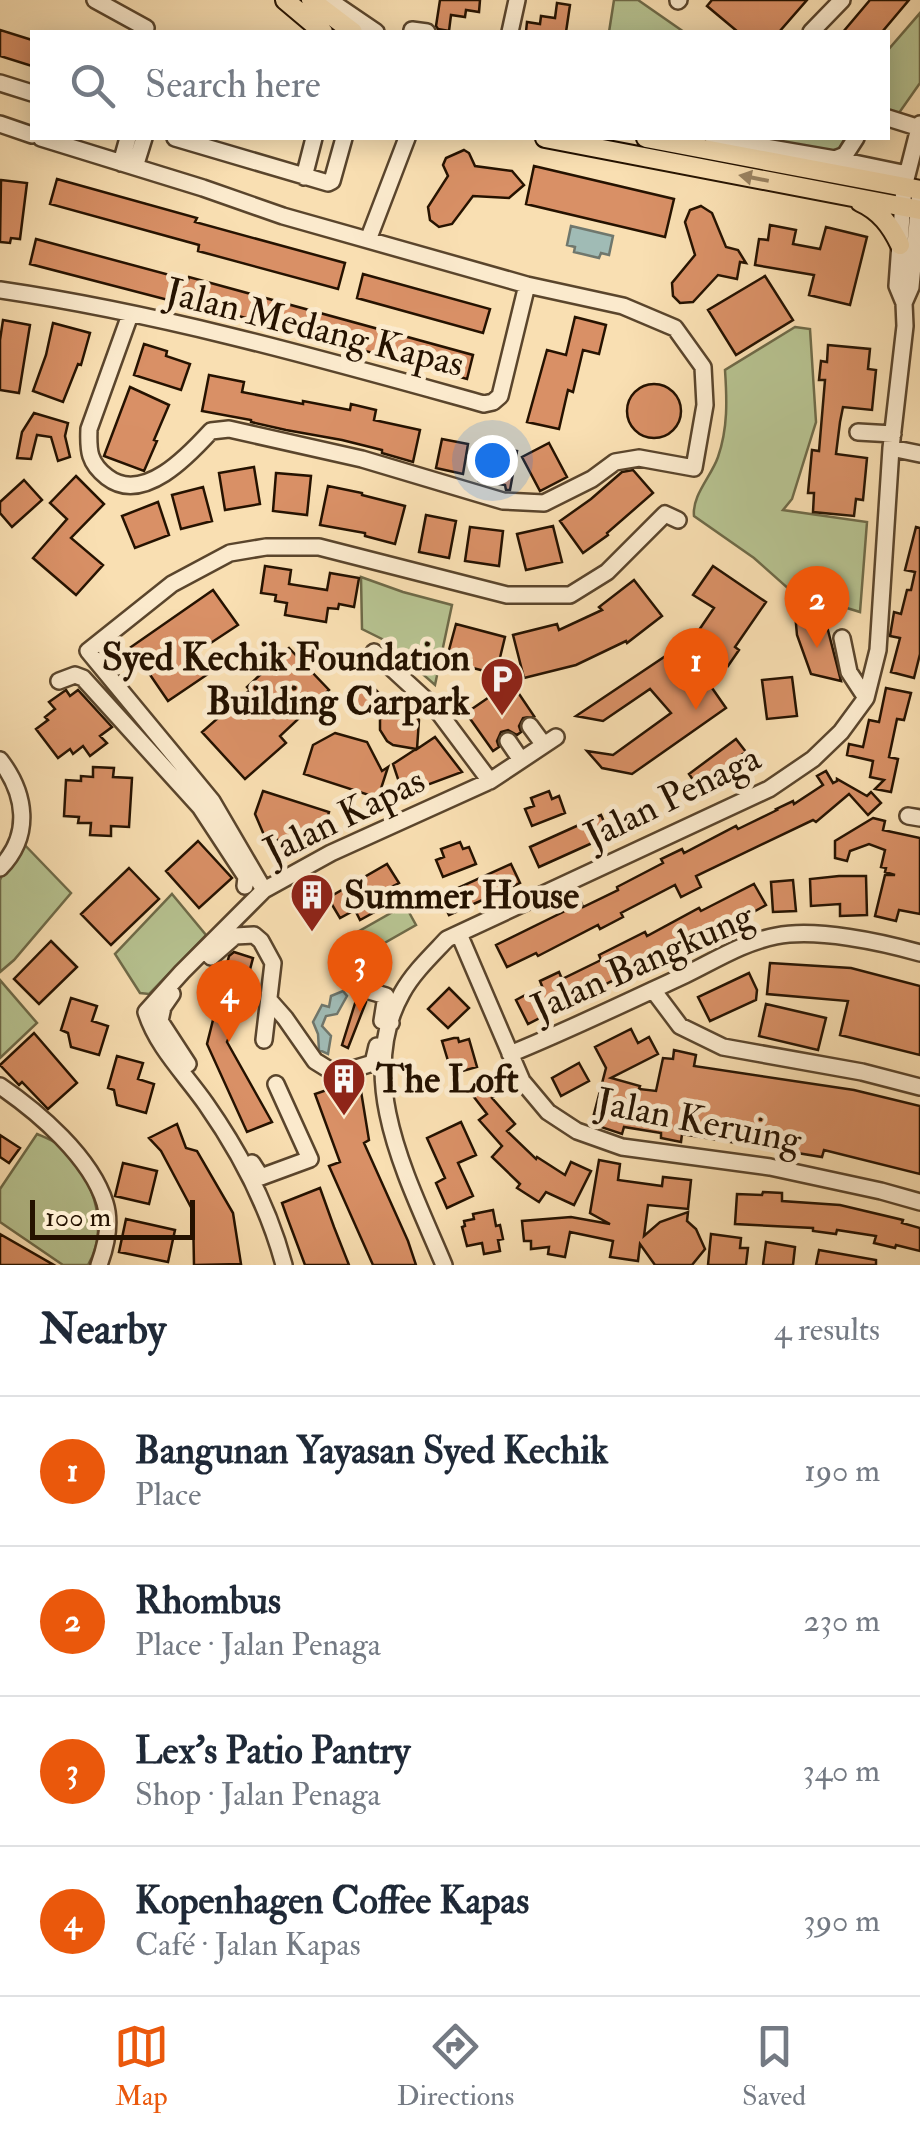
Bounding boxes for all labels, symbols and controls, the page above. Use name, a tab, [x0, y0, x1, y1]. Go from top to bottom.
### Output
search box	[30, 30, 890, 140]
icon: search	[65, 58, 120, 113]
text: Search here	[145, 61, 321, 109]
one-way arrow	[738, 170, 769, 186]
street label: Jalan Medang Kapas	[160, 267, 469, 388]
your location	[467, 435, 518, 486]
pin: 2	[784, 566, 850, 648]
pin: 1	[664, 628, 728, 710]
place label: Syed Kechik Foundation Building Carpark	[102, 634, 471, 726]
parking icon: Syed Kechik Foundation Building Carpark	[479, 656, 525, 717]
street label: Jalan Penaga	[576, 734, 769, 861]
street label: Jalan Kapas	[255, 756, 433, 876]
building icon: Summer House	[289, 872, 335, 933]
place label: Summer House	[344, 872, 579, 920]
street label: Jalan Bangkung	[523, 891, 762, 1033]
pin: 3	[328, 930, 392, 1012]
pin: 4	[196, 960, 262, 1042]
building icon: The Loft	[321, 1056, 367, 1117]
place label: The Loft	[375, 1056, 519, 1104]
street label: Jalan Keruing	[591, 1077, 806, 1165]
scale bar	[30, 1195, 195, 1240]
text: 100 m	[45, 1200, 111, 1235]
text: Nearby	[40, 1304, 166, 1356]
text: 4 results	[774, 1310, 880, 1350]
text: Bangunan Yayasan Syed Kechik	[135, 1427, 608, 1475]
text: 1	[67, 1451, 78, 1491]
text: 190 m	[804, 1451, 880, 1491]
text: Place	[135, 1475, 201, 1515]
text: Rhombus	[135, 1577, 281, 1625]
text: 2	[64, 1601, 81, 1641]
text: 230 m	[804, 1601, 880, 1641]
text: Place · Jalan Penaga	[135, 1625, 381, 1665]
text: Lex's Patio Pantry	[135, 1727, 410, 1775]
text: 3	[66, 1751, 79, 1791]
text: 340 m	[803, 1751, 880, 1791]
text: Shop · Jalan Penaga	[135, 1775, 381, 1815]
text: Kopenhagen Coffee Kapas	[135, 1877, 529, 1925]
text: 4	[64, 1901, 81, 1941]
text: 390 m	[803, 1901, 880, 1941]
text: Café · Jalan Kapas	[135, 1925, 361, 1965]
tab: Map	[114, 2019, 169, 2114]
tab: Directions	[397, 2019, 514, 2114]
tab: Saved	[742, 2019, 806, 2114]

